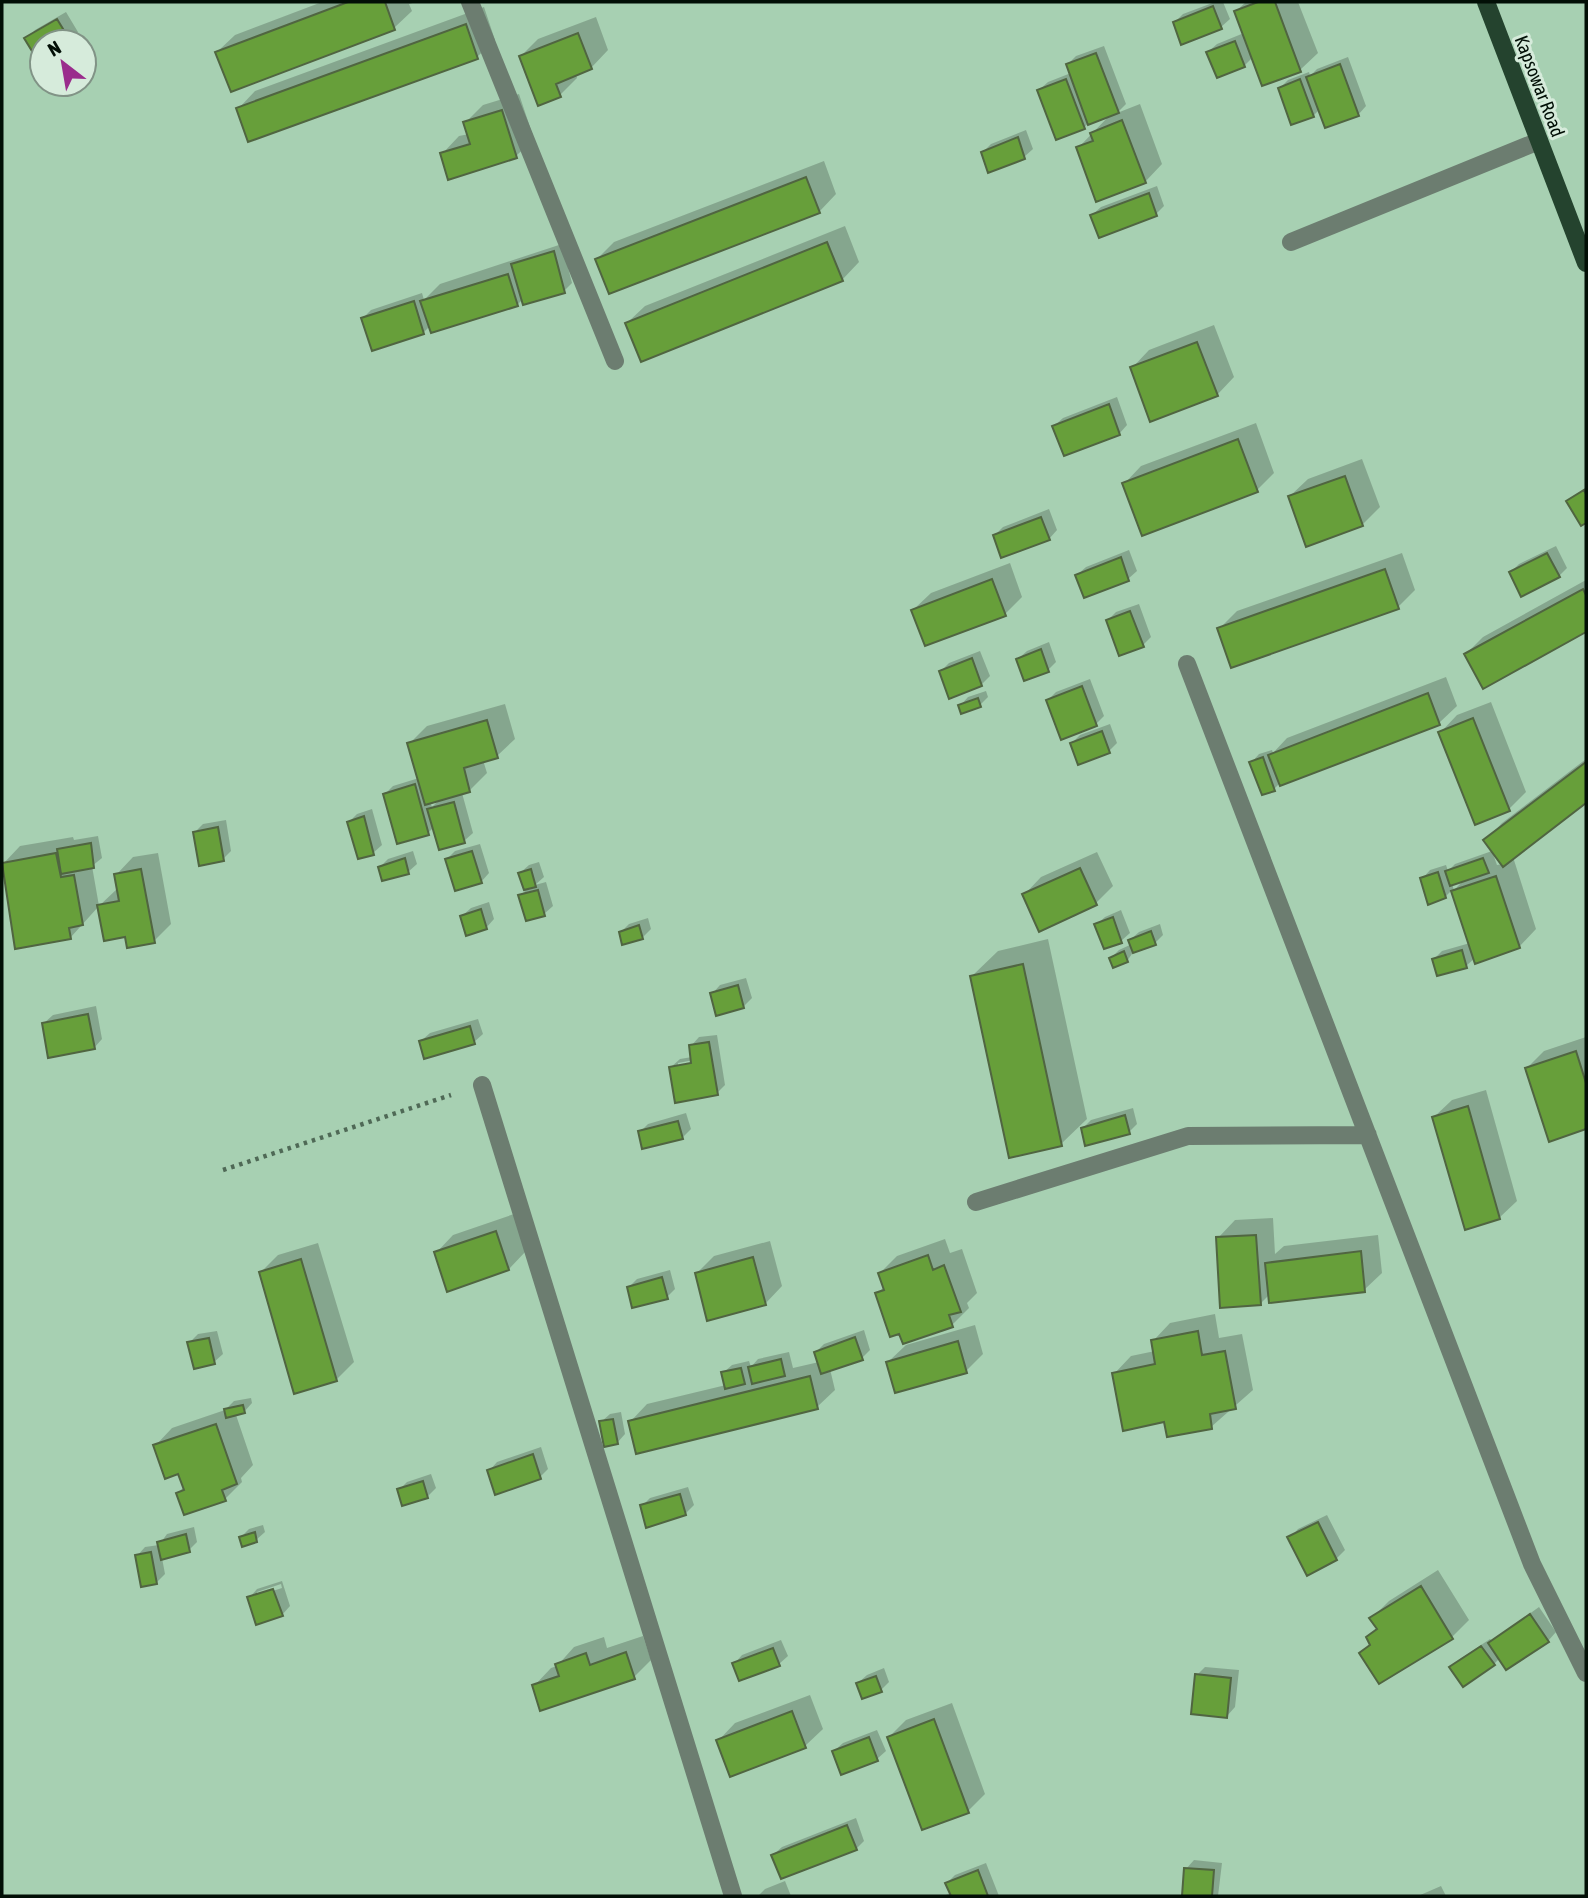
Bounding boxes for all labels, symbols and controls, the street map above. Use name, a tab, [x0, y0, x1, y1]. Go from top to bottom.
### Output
north arrow	[28, 28, 98, 98]
street label: Kapsowar Road	[1511, 32, 1569, 140]
text: N	[44, 36, 65, 61]

